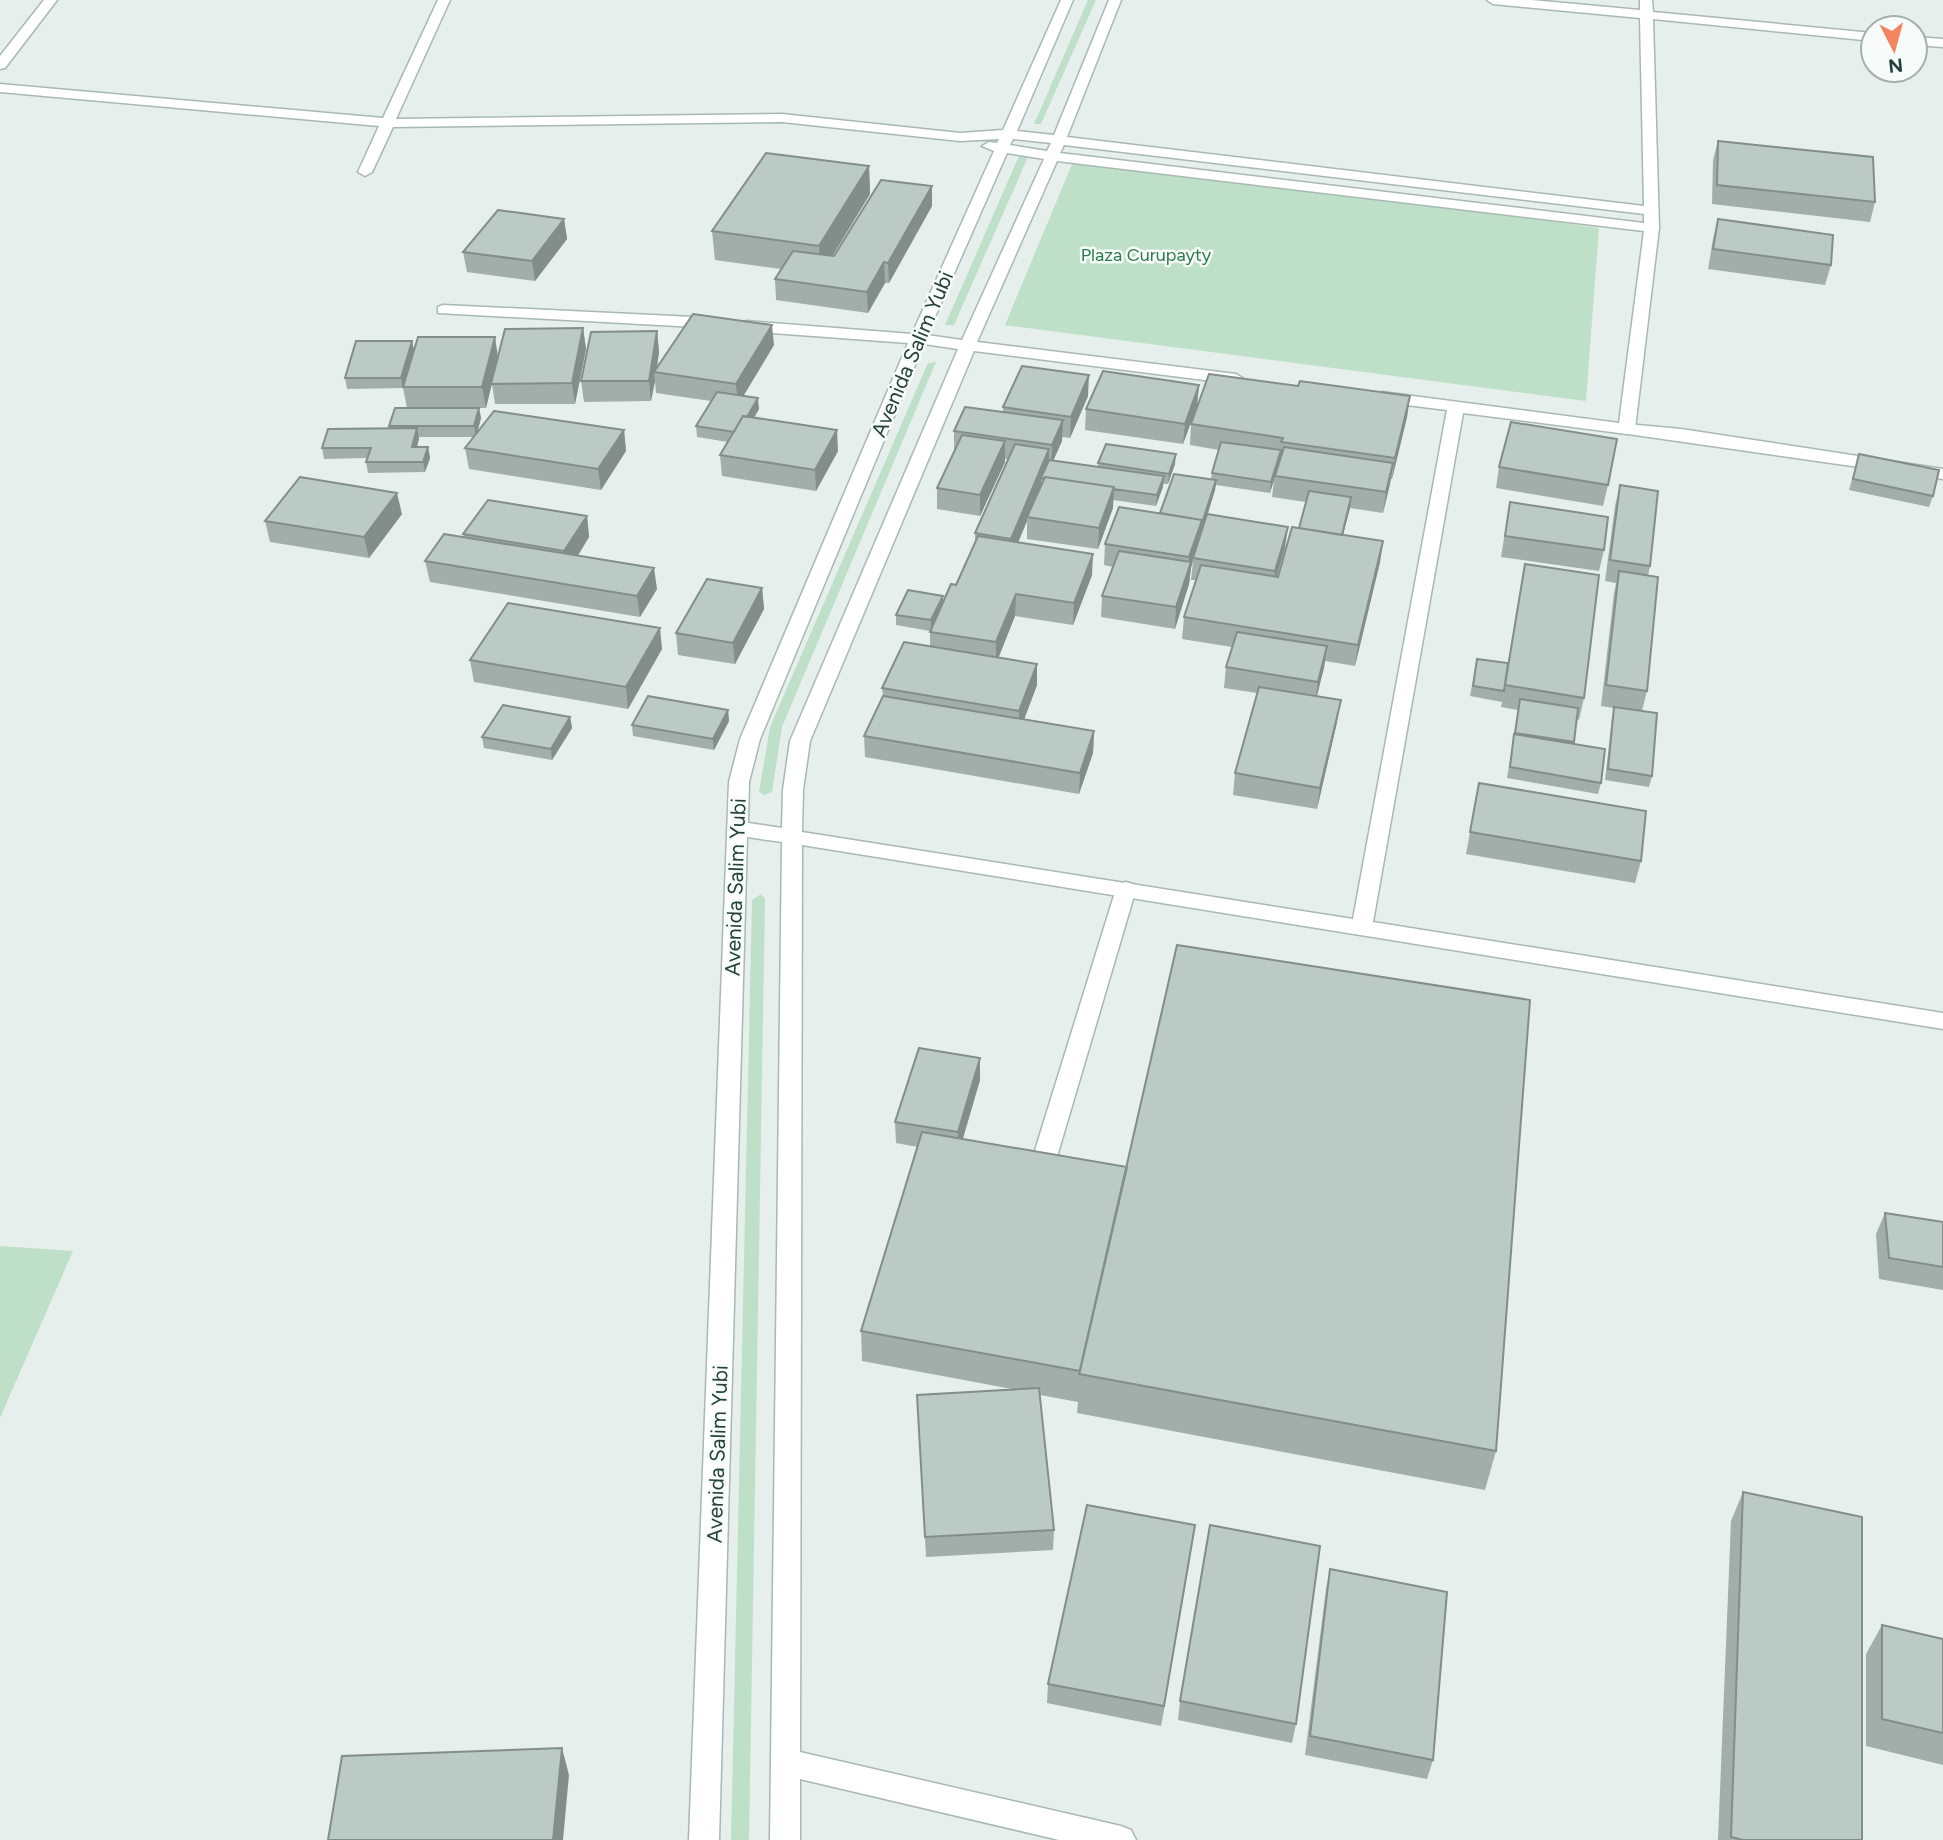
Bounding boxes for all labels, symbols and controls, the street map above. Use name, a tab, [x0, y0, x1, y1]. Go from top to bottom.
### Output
north arrow	[1859, 14, 1929, 84]
text: N	[1887, 53, 1904, 78]
park label: Plaza Curupayty	[1081, 244, 1212, 266]
street label: Avenida Salim Yubi	[866, 267, 958, 441]
street label: Avenida Salim Yubi	[719, 798, 751, 976]
street label: Avenida Salim Yubi	[701, 1365, 733, 1543]

